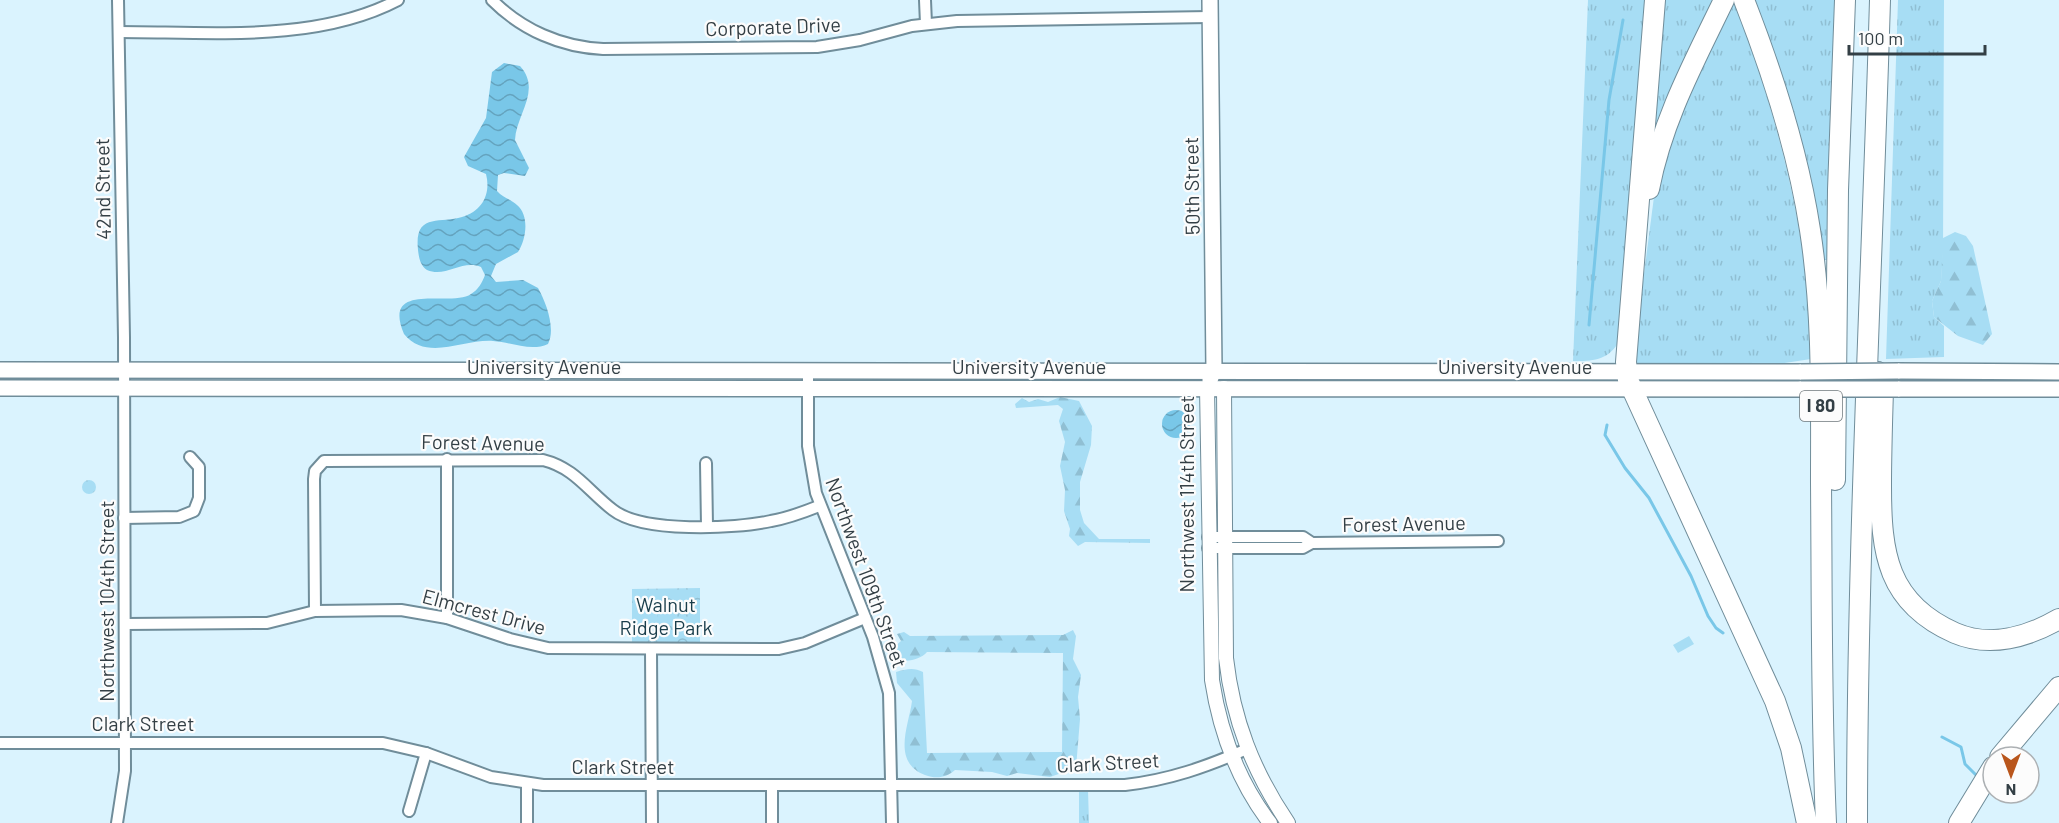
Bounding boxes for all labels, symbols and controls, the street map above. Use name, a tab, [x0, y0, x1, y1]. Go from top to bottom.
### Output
street label: Corporate Drive	[705, 12, 841, 40]
scale bar	[1849, 18, 1986, 56]
text: 100 m	[1858, 27, 1903, 49]
street label: 50th Street	[1178, 137, 1204, 235]
street label: 42nd Street	[89, 138, 115, 240]
street label: University Avenue	[467, 354, 621, 378]
street label: University Avenue	[952, 354, 1106, 378]
street label: University Avenue	[1438, 354, 1592, 378]
road number: I 80	[1800, 391, 1842, 421]
street label: Northwest 114th Street	[1174, 395, 1198, 593]
street label: Forest Avenue	[421, 429, 545, 455]
street label: Northwest 109th Street	[821, 474, 913, 671]
street label: Northwest 104th Street	[94, 500, 118, 702]
street label: Forest Avenue	[1342, 510, 1466, 536]
street label: Elmcrest Drive	[420, 583, 549, 639]
park label: Walnut Ridge Park	[620, 592, 712, 639]
street label: Clark Street	[92, 711, 194, 735]
north arrow	[1981, 745, 2041, 805]
street label: Clark Street	[1056, 747, 1160, 777]
street label: Clark Street	[572, 754, 674, 778]
text: N	[2006, 781, 2016, 800]

